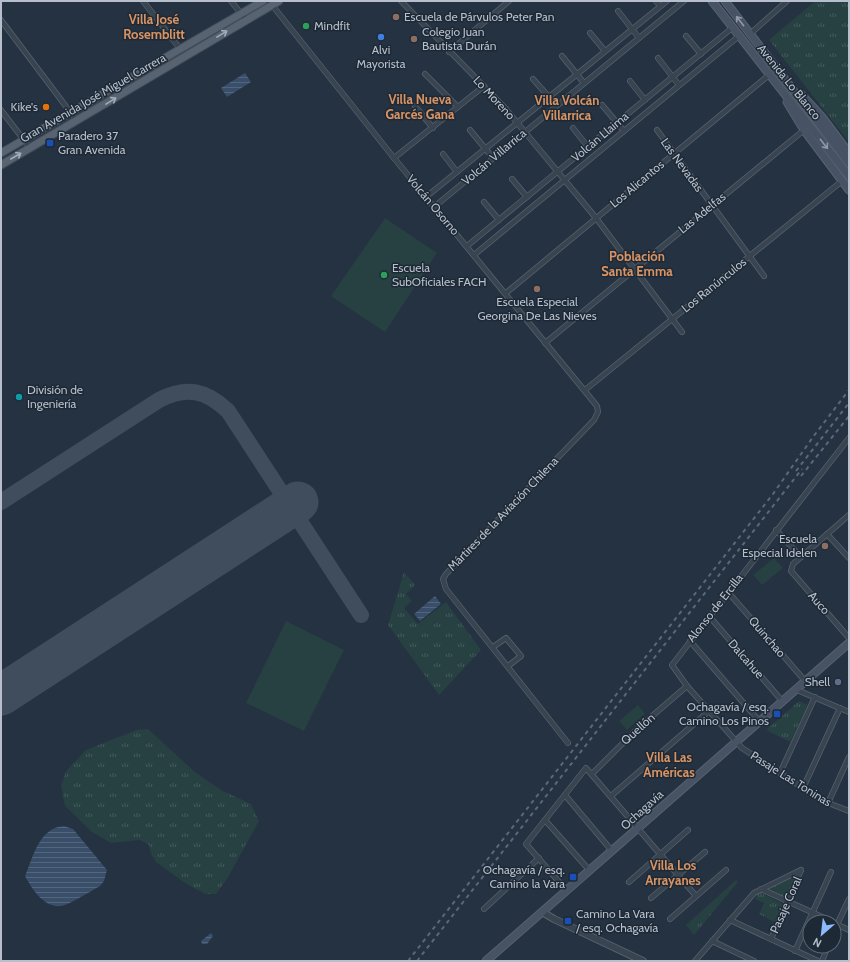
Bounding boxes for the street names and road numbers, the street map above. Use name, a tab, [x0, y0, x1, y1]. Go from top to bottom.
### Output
street label: Avenida Lo Blanco	[754, 41, 825, 123]
street label: Gran Avenida José Miguel Carrera	[17, 50, 168, 146]
street label: Lo Moreno	[470, 73, 519, 123]
street label: Volcán Llaima	[568, 108, 631, 165]
street label: Volcán Villarrica	[458, 125, 529, 188]
street label: Las Nevadas	[658, 135, 707, 195]
street label: Los Alicantos	[606, 157, 667, 211]
street label: Volcán Osorno	[404, 171, 463, 238]
street label: Las Adelfas	[675, 189, 729, 236]
street label: Los Ranúnculos	[678, 254, 749, 315]
street label: Mártires de la Aviación Chilena	[444, 453, 561, 574]
street label: Alonso de Ercilla	[683, 570, 746, 645]
street label: Auco	[805, 588, 834, 618]
street label: Quinchao	[746, 613, 789, 660]
street label: Dalcahue	[725, 636, 768, 681]
street label: Quellón	[618, 709, 658, 748]
street label: Pasaje Las Toninas	[748, 748, 835, 810]
street label: Ochagavía	[617, 786, 666, 833]
street label: Pasaje Coral	[766, 874, 805, 936]

